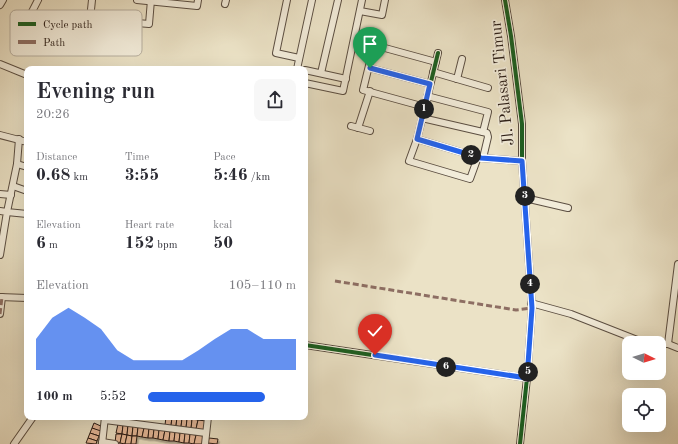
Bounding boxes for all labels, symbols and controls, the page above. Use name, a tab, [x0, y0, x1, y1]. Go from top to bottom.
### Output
legend	[10, 10, 142, 56]
street label: Jl. Palasari Timur	[488, 19, 518, 146]
text: Cycle path	[43, 20, 93, 31]
pin	[353, 27, 387, 68]
icon: arrive	[359, 33, 381, 55]
text: Path	[43, 38, 65, 49]
button: share	[254, 79, 296, 121]
text: Evening run	[36, 81, 155, 103]
pin: 1	[414, 99, 434, 119]
text: 1	[421, 103, 427, 114]
text: 20:26	[36, 108, 70, 121]
pin: 2	[461, 145, 481, 165]
text: 2	[468, 149, 474, 160]
text: Distance	[36, 152, 77, 163]
text: Time	[125, 152, 149, 163]
text: Pace	[213, 152, 236, 163]
text: 0.68	[36, 167, 70, 184]
text: 3:55	[125, 167, 159, 184]
text: 5:46	[213, 167, 248, 184]
text: km	[70, 172, 88, 183]
text: /km	[248, 172, 270, 183]
pin: 3	[515, 186, 535, 206]
text: 3	[522, 190, 528, 201]
text: Elevation	[36, 220, 81, 231]
text: Heart rate	[125, 220, 174, 231]
text: kcal	[213, 220, 232, 231]
text: 6	[36, 235, 46, 252]
text: 152	[125, 235, 154, 252]
text: 50	[213, 235, 233, 252]
text: m	[46, 240, 58, 251]
text: bpm	[154, 240, 177, 251]
pin: 4	[520, 274, 540, 294]
text: 4	[527, 278, 533, 289]
text: Elevation	[36, 279, 89, 292]
text: 105–110 m	[229, 279, 296, 292]
pin	[358, 314, 392, 355]
icon: check	[364, 320, 386, 342]
north arrow	[622, 336, 666, 380]
map controls	[622, 336, 666, 432]
pin: 6	[436, 357, 456, 377]
text: 6	[443, 361, 449, 372]
pin: 5	[518, 362, 538, 382]
text: 5	[525, 366, 531, 377]
button: locate	[622, 388, 666, 432]
text: 100 m	[36, 390, 73, 403]
text: 5:52	[100, 390, 126, 403]

